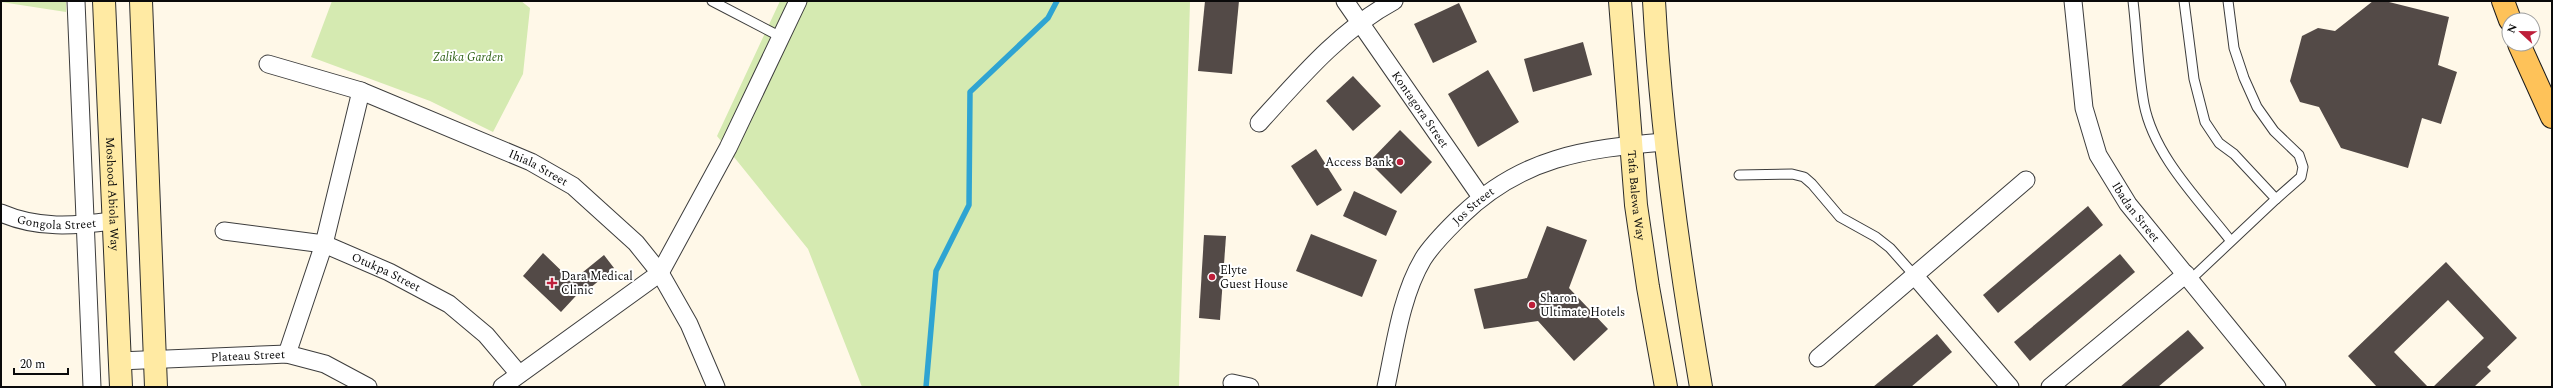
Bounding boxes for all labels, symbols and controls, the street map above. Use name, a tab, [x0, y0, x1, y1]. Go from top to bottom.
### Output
north arrow	[2501, 12, 2541, 52]
text: N	[2503, 21, 2522, 36]
park label: Zalika Garden	[433, 48, 504, 67]
street label: Kontagora Street	[1387, 67, 1454, 152]
street label: Moshood Abiola Way	[100, 136, 125, 253]
street label: Ihiala Street	[506, 144, 572, 191]
street label: Tafa Balewa Way	[1622, 150, 1651, 243]
place label: Access Bank	[1325, 153, 1392, 172]
marker: Access Bank	[1395, 157, 1405, 167]
street label: Ibadan Street	[2107, 178, 2165, 246]
street label: Jos Street	[1448, 182, 1498, 229]
street label: Gongola Street	[15, 210, 97, 235]
street label: Otukpa Street	[349, 247, 424, 297]
place label: Elyte Guest House	[1220, 261, 1288, 294]
place label: Dara Medical Clinic	[561, 267, 633, 300]
marker: Elyte Guest House	[1207, 272, 1217, 282]
marker: Dara Medical Clinic	[546, 277, 558, 289]
place label: Sharon Ultimate Hotels	[1540, 289, 1625, 322]
marker: Sharon Ultimate Hotels	[1527, 300, 1537, 310]
street label: Plateau Street	[210, 345, 285, 367]
scale bar	[14, 350, 68, 376]
text: 20 m	[20, 355, 45, 374]

